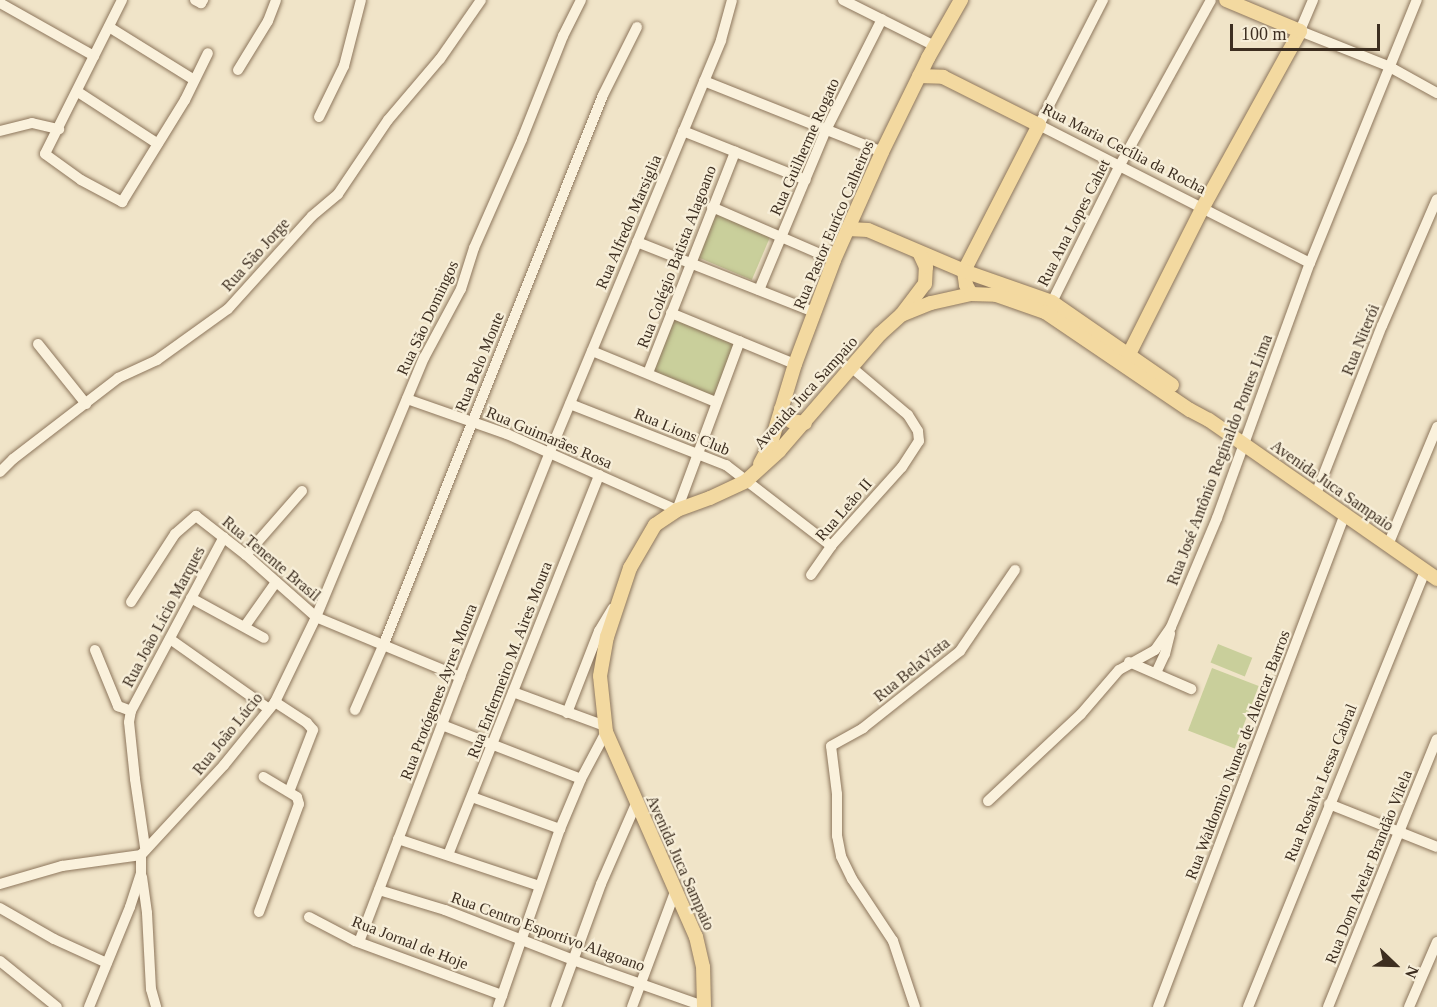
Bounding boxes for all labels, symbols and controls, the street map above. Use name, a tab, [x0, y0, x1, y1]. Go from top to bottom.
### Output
scale bar	[1233, 12, 1383, 50]
text: 100 m	[1241, 24, 1287, 44]
street label: Rua Guilherme Rogato	[766, 75, 844, 219]
street label: Rua Maria Cecília da Rocha	[1039, 99, 1209, 199]
street label: Rua Pastor Euríco Calheiros	[790, 138, 878, 312]
street label: Rua Alfredo Marsiglia	[592, 152, 666, 292]
street label: Rua Ana Lopes Cahet	[1033, 156, 1115, 290]
street label: Rua Colégio Batista Alagoano	[633, 162, 721, 352]
street label: Rua São Jorge	[218, 214, 294, 296]
street label: Rua São Domingos	[393, 258, 463, 378]
street label: Rua Niterói	[1338, 302, 1384, 378]
street label: Rua Belo Monte	[451, 309, 509, 415]
street label: Rua José Antônio Reginaldo Pontes Lima	[1163, 331, 1277, 589]
street label: Avenida Juca Sampaio	[750, 333, 862, 453]
street label: Rua Guimarães Rosa	[483, 403, 615, 473]
street label: Rua Lions Club	[631, 404, 733, 460]
street label: Avenida Juca Sampaio	[1267, 436, 1397, 536]
street label: Rua Leão II	[812, 475, 876, 545]
street label: Rua Tenente Brasil	[218, 512, 324, 606]
street label: Rua João Lício Marques	[119, 543, 209, 691]
street label: Rua Enfermeiro M. Aires Moura	[463, 558, 557, 762]
street label: Rua Protógenes Ayres Moura	[396, 601, 482, 783]
street label: Rua Waldomiro Nunes de Alencar Barros	[1181, 627, 1295, 883]
street label: Rua BelaVista	[870, 634, 954, 706]
street label: Rua João Lúcio	[189, 689, 267, 779]
street label: Rua Rosalva Lessa Cabral	[1281, 701, 1361, 865]
street label: Rua Dom Avelar Brandão Vilela	[1321, 767, 1417, 967]
street label: Avenida Juca Sampaio	[642, 793, 718, 933]
street label: Rua Centro Esportivo Alagoano	[448, 888, 648, 976]
street label: Rua Jornal de Hoje	[349, 912, 471, 974]
north arrow	[1365, 935, 1425, 995]
text: N	[1402, 964, 1422, 981]

